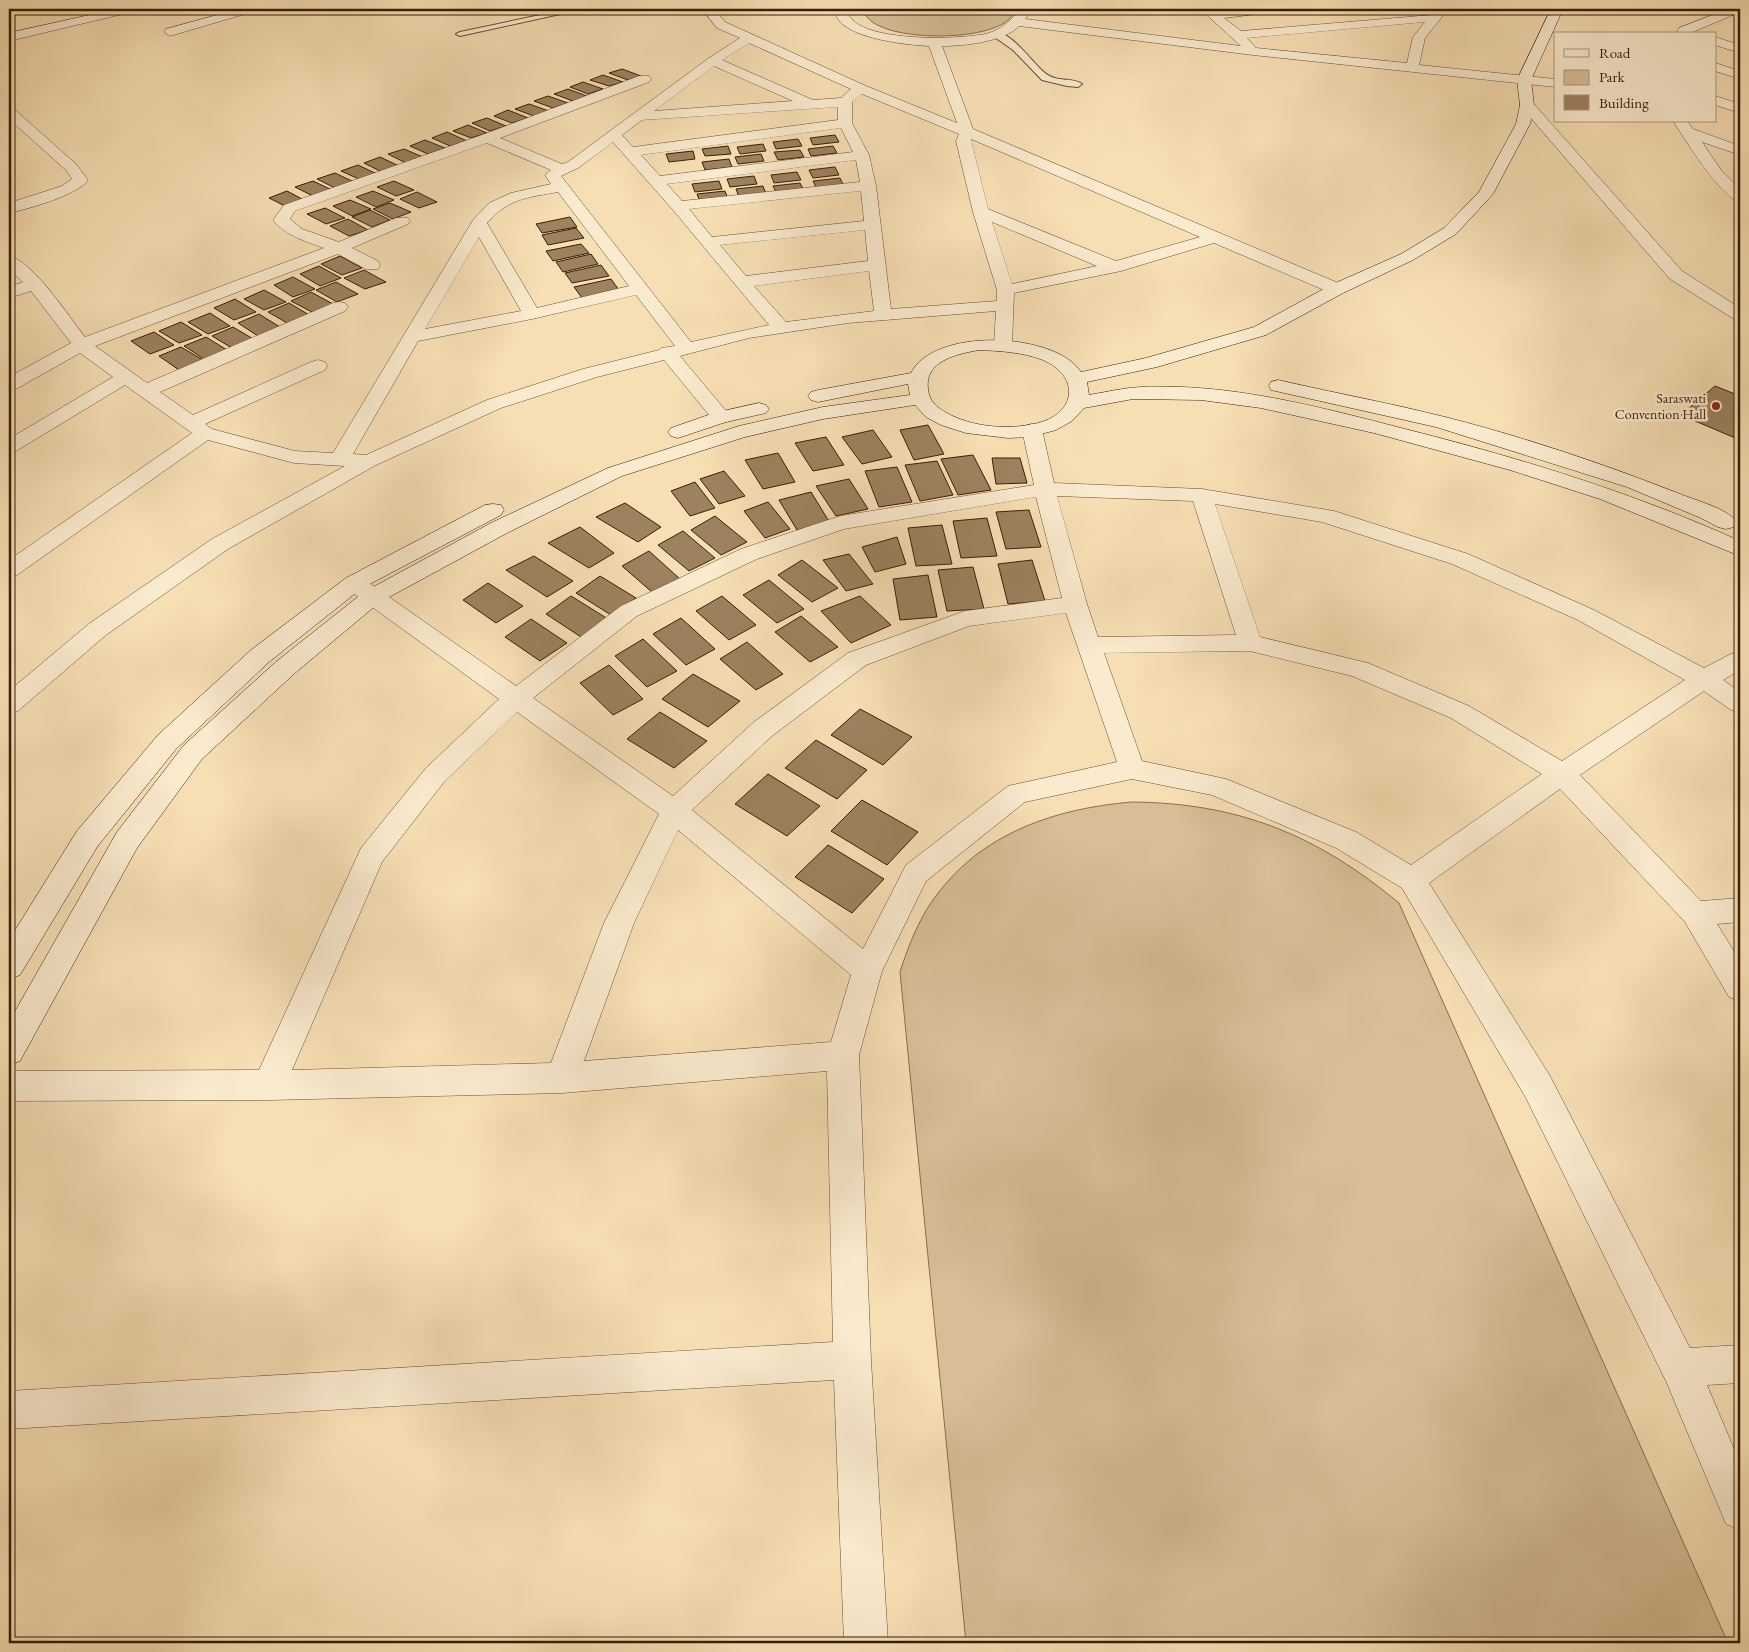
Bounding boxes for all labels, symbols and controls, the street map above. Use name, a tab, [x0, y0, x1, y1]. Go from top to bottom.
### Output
legend	[1554, 32, 1716, 122]
text: Road	[1599, 43, 1631, 62]
text: Park	[1599, 67, 1626, 86]
text: Building	[1599, 93, 1649, 112]
place label: Saraswati Convention Hall	[1615, 389, 1707, 423]
marker: Saraswati Convention Hall	[1710, 400, 1722, 412]

